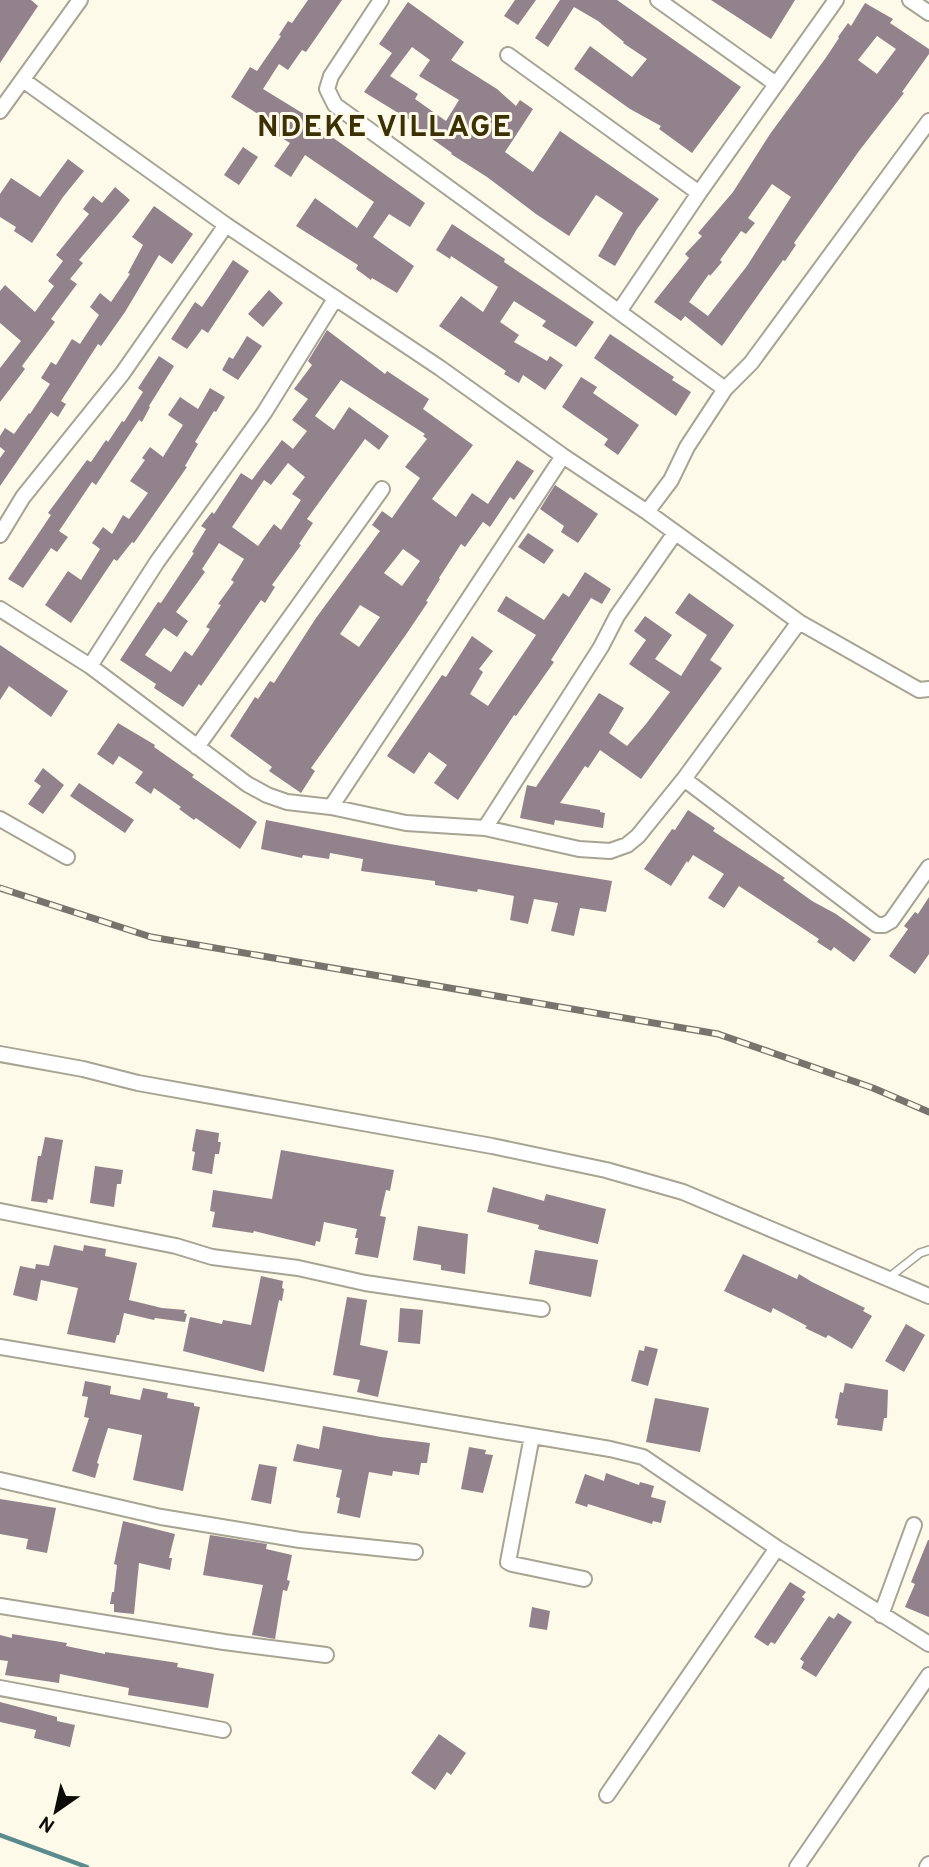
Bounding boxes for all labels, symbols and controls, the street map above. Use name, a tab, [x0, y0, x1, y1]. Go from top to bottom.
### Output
district label: NDEKE VILLAGE	[257, 110, 513, 147]
north arrow	[21, 1776, 91, 1846]
text: N	[35, 1810, 60, 1837]

